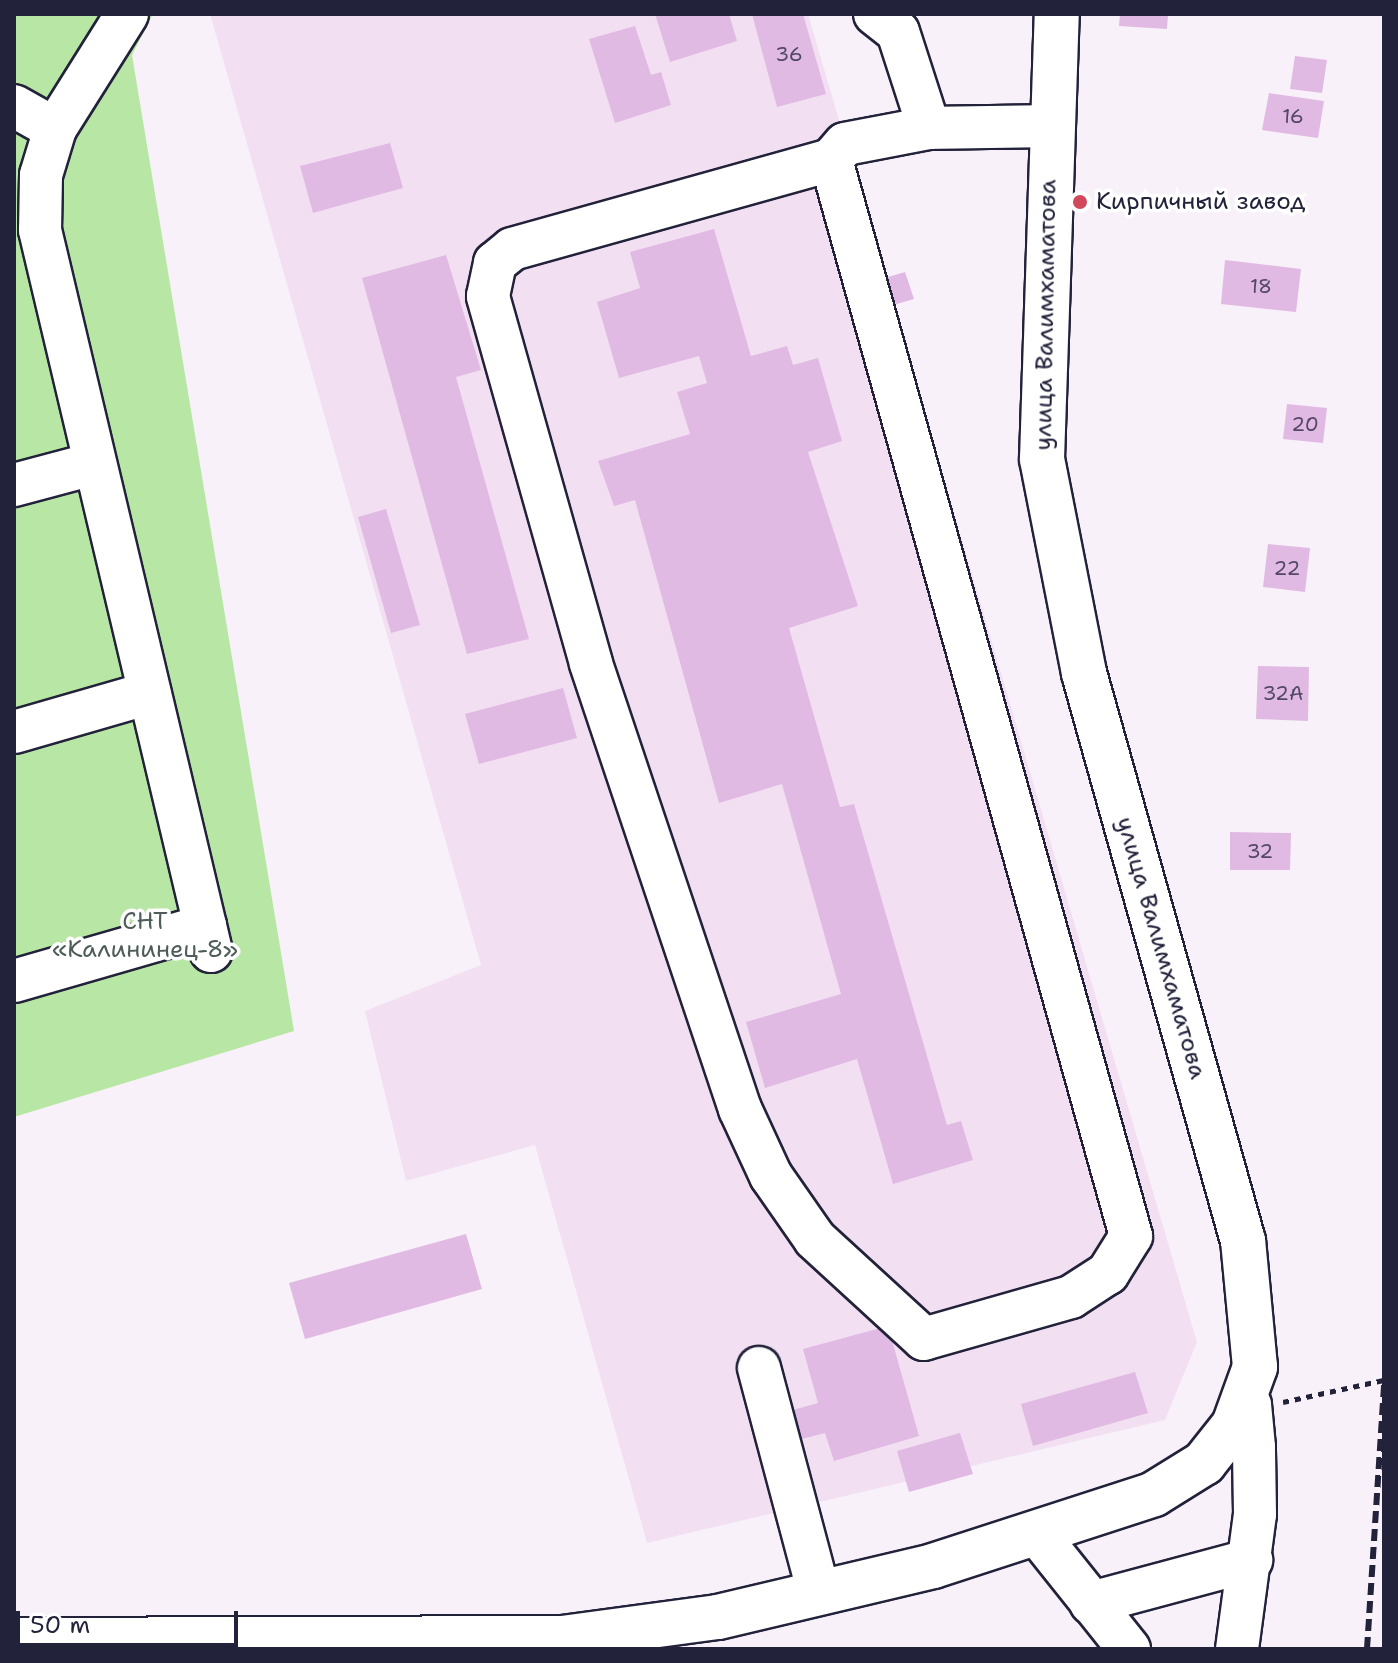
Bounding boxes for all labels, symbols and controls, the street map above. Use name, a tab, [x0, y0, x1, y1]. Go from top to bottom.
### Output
house number: 36	[775, 42, 803, 66]
house number: 16	[1282, 104, 1304, 128]
street label: улица Валимхаматова	[1029, 179, 1063, 451]
place label: Кирпичный завод	[1096, 188, 1305, 216]
marker: Кирпичный завод	[1071, 193, 1089, 211]
house number: 18	[1250, 274, 1272, 298]
house number: 20	[1291, 412, 1319, 436]
house number: 22	[1274, 556, 1300, 580]
house number: 32А	[1262, 681, 1304, 705]
street label: улица Валимхаматова	[1110, 814, 1212, 1082]
house number: 32	[1247, 839, 1273, 863]
park label: СНТ «Калининец-8»	[52, 908, 238, 964]
scale bar	[20, 1595, 242, 1645]
text: 50 m	[30, 1609, 90, 1641]

